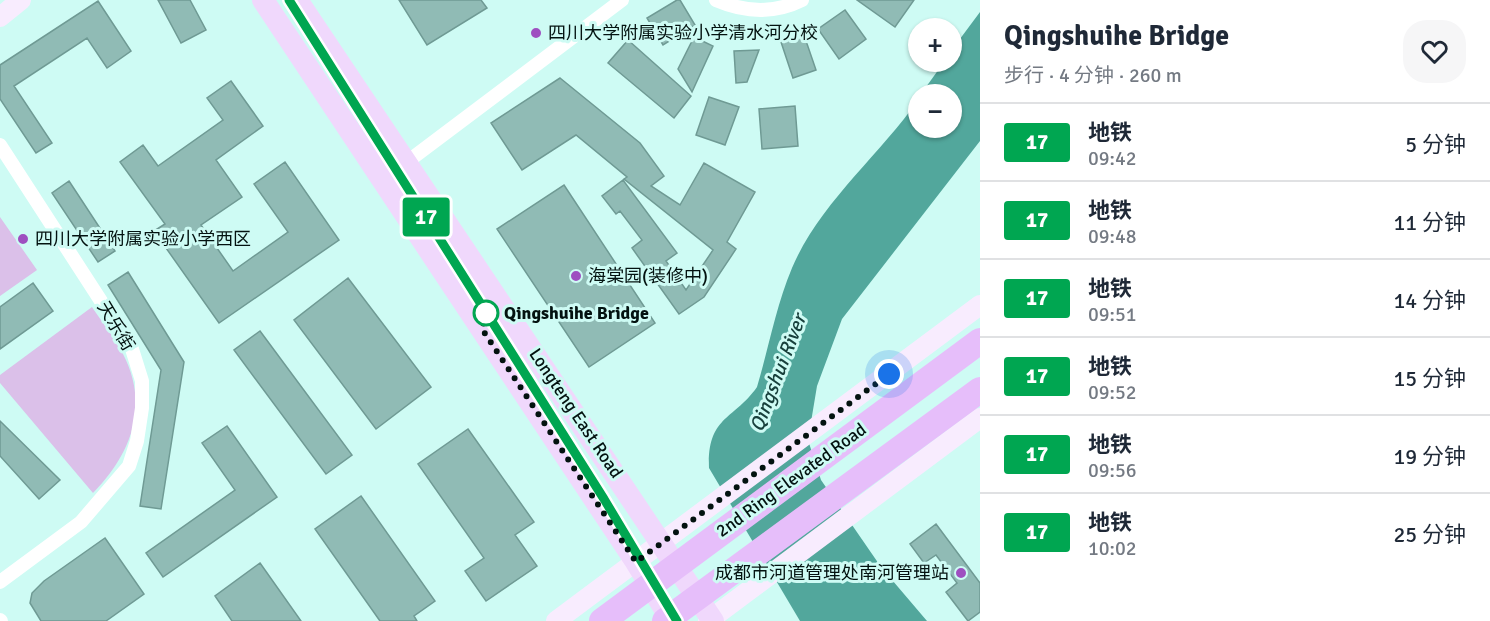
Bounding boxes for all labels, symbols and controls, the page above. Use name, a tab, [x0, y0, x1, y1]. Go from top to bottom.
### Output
map controls	[908, 18, 962, 138]
button: +	[908, 18, 962, 72]
text: Qingshuihe Bridge	[1004, 19, 1229, 53]
button: heart	[1403, 20, 1466, 83]
place label: 四川大学附属实验小学清水河分校	[548, 22, 818, 44]
marker: 四川大学附属实验小学清水河分校	[529, 26, 543, 40]
text: 步行 · 4 分钟 · 260 m	[1004, 63, 1182, 88]
button: −	[908, 84, 962, 138]
text: 地铁	[1088, 119, 1132, 146]
text: 17	[1026, 129, 1048, 155]
text: 5 分钟	[1405, 131, 1466, 158]
text: 09:42	[1088, 146, 1137, 171]
text: 地铁	[1088, 197, 1132, 224]
line badge: 17	[399, 198, 453, 236]
text: 17	[415, 204, 437, 230]
text: 17	[1026, 207, 1048, 233]
text: 11 分钟	[1393, 209, 1466, 236]
text: 09:48	[1088, 224, 1137, 249]
place label: 四川大学附属实验小学西区	[35, 228, 251, 250]
marker: 四川大学附属实验小学西区	[16, 232, 30, 246]
place label: 海棠园(装修中)	[588, 265, 708, 287]
marker: 海棠园(装修中)	[569, 269, 583, 283]
text: 地铁	[1088, 275, 1132, 302]
text: 17	[1026, 285, 1048, 311]
text: 14 分钟	[1393, 287, 1466, 314]
street label: 天乐街	[93, 297, 139, 355]
marker: Qingshuihe Bridge	[473, 300, 499, 326]
place label: Qingshuihe Bridge	[504, 302, 649, 324]
text: 09:51	[1088, 302, 1137, 327]
water label: Qingshui River	[744, 308, 813, 435]
street label: Longteng East Road	[524, 344, 628, 482]
text: 地铁	[1088, 353, 1132, 380]
your location	[874, 359, 904, 389]
text: 17	[1026, 363, 1048, 389]
text: 15 分钟	[1393, 365, 1466, 392]
text: 09:52	[1088, 380, 1137, 405]
street label: 2nd Ring Elevated Road	[712, 418, 870, 542]
text: 地铁	[1088, 431, 1132, 458]
text: 17	[1026, 441, 1048, 467]
text: 19 分钟	[1393, 443, 1466, 470]
text: 09:56	[1088, 458, 1137, 483]
text: 地铁	[1088, 509, 1132, 536]
text: 17	[1026, 519, 1048, 545]
text: 25 分钟	[1393, 521, 1466, 548]
text: 10:02	[1088, 536, 1137, 561]
place label: 成都市河道管理处南河管理站	[715, 562, 949, 584]
marker: 成都市河道管理处南河管理站	[954, 566, 968, 580]

